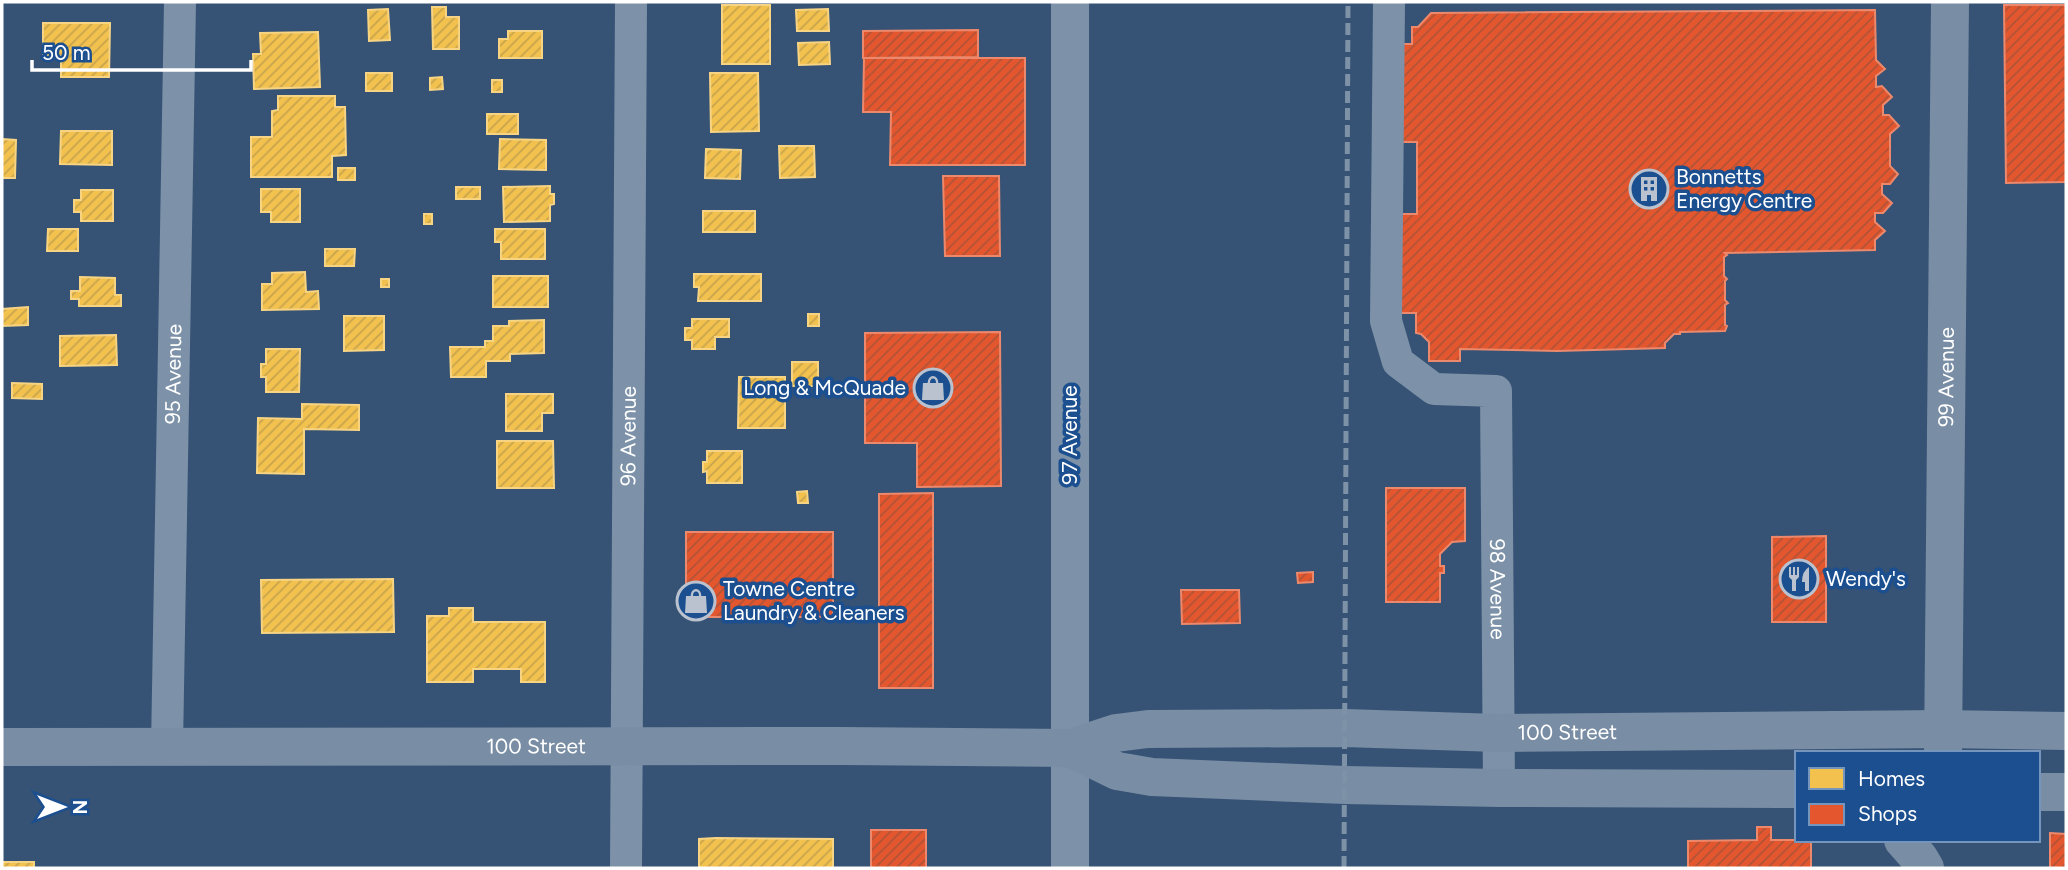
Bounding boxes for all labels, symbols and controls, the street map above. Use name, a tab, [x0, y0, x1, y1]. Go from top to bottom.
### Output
scale bar	[32, 28, 250, 72]
text: 50 m	[42, 40, 91, 65]
place label: Bonnetts Energy Centre	[1676, 164, 1812, 213]
building icon: Bonnetts Energy Centre	[1628, 168, 1670, 210]
street label: 95 Avenue	[160, 324, 186, 424]
street label: 99 Avenue	[1933, 327, 1959, 427]
shop icon: Long & McQuade	[912, 367, 954, 409]
place label: Long & McQuade	[743, 375, 906, 400]
street label: 97 Avenue	[1057, 385, 1082, 485]
street label: 96 Avenue	[615, 386, 641, 486]
street label: 98 Avenue	[1485, 539, 1511, 640]
restaurant icon: Wendy's	[1778, 558, 1820, 600]
place label: Wendy's	[1826, 566, 1906, 591]
place label: Towne Centre Laundry & Cleaners	[723, 576, 904, 625]
shop icon: Towne Centre Laundry & Cleaners	[675, 580, 717, 622]
street label: 100 Street	[1517, 719, 1617, 745]
street label: 100 Street	[486, 733, 586, 758]
legend	[1795, 751, 2040, 842]
text: Homes	[1858, 766, 1925, 791]
north arrow	[28, 772, 98, 842]
text: N	[68, 800, 91, 814]
text: Shops	[1858, 801, 1917, 826]

